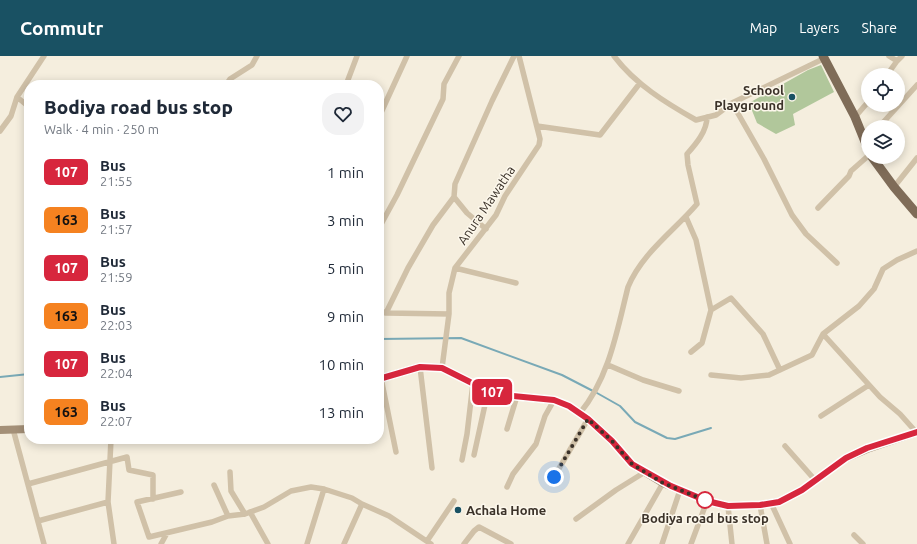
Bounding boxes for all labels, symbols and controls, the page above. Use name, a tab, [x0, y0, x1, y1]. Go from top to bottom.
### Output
text: Commutr	[20, 17, 103, 39]
text: Map	[750, 20, 777, 36]
text: Layers	[799, 20, 839, 36]
text: Share	[861, 20, 897, 36]
map controls	[861, 68, 905, 164]
button: locate	[861, 68, 905, 112]
place label: School Playground	[714, 83, 784, 112]
marker: School Playground	[787, 92, 797, 102]
button: heart	[322, 93, 364, 135]
text: Bodiya road bus stop	[44, 96, 233, 118]
button: layers	[861, 120, 905, 164]
text: Walk · 4 min · 250 m	[44, 122, 159, 136]
text: Bus	[100, 157, 126, 174]
street label: Anura Mawatha	[455, 163, 517, 247]
text: 107	[54, 164, 78, 180]
text: 1 min	[327, 164, 364, 181]
text: 21:55	[100, 174, 133, 188]
text: Bus	[100, 205, 126, 222]
text: 163	[54, 212, 78, 228]
text: 3 min	[327, 212, 364, 229]
text: 21:57	[100, 222, 133, 236]
text: Bus	[100, 253, 126, 270]
text: 107	[54, 260, 78, 276]
text: 5 min	[327, 260, 364, 277]
text: 21:59	[100, 270, 133, 284]
text: Bus	[100, 301, 126, 318]
text: 163	[54, 308, 78, 324]
text: 9 min	[327, 308, 364, 325]
text: 22:03	[100, 318, 133, 332]
text: Bus	[100, 349, 126, 366]
text: 107	[54, 356, 78, 372]
text: 10 min	[318, 356, 364, 373]
text: 22:04	[100, 366, 133, 380]
line badge: 107	[469, 379, 515, 405]
text: 107	[480, 384, 504, 400]
text: Bus	[100, 397, 126, 414]
text: 163	[54, 404, 78, 420]
text: 13 min	[318, 404, 364, 421]
text: 22:07	[100, 414, 133, 428]
your location	[544, 467, 564, 487]
marker: Bodiya road bus stop	[696, 491, 714, 509]
place label: Achala Home	[466, 503, 546, 517]
marker: Achala Home	[453, 505, 463, 515]
place label: Bodiya road bus stop	[641, 511, 769, 525]

